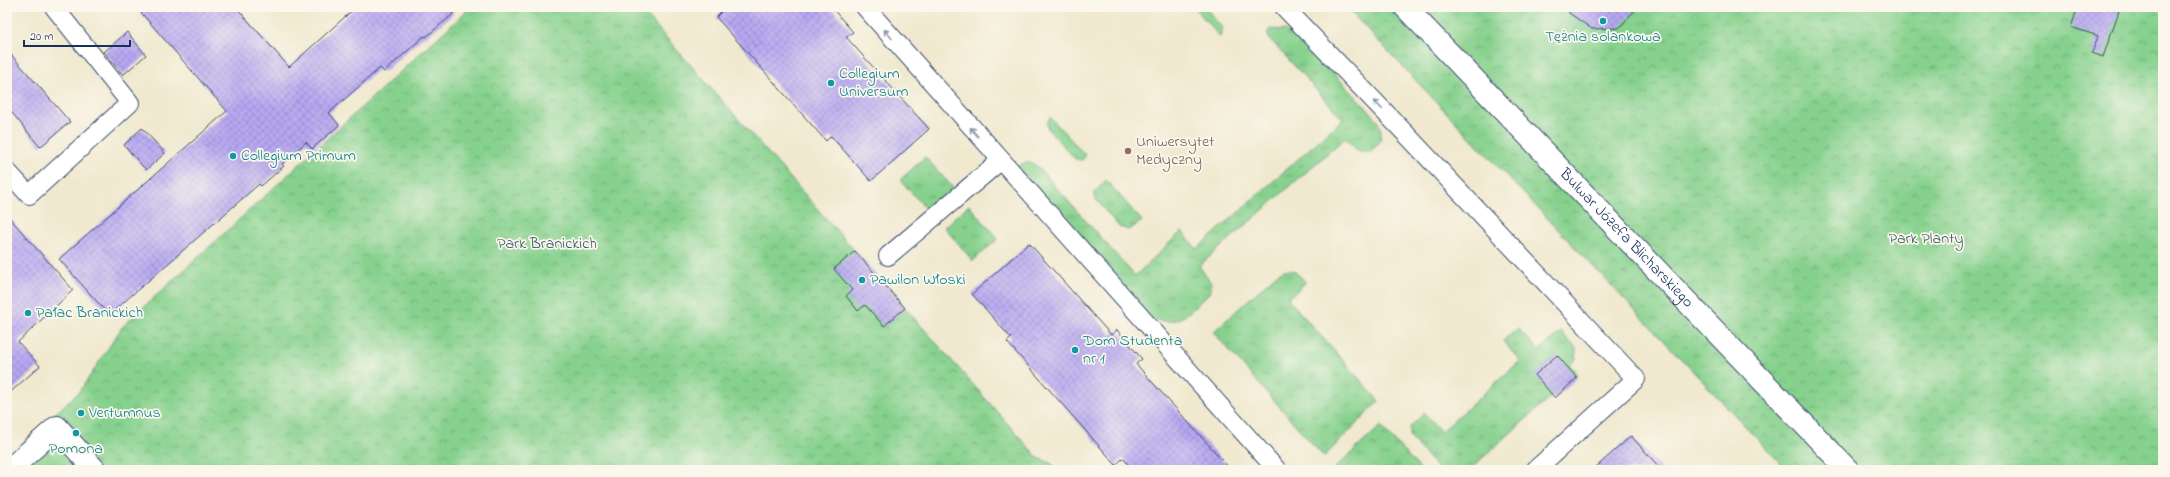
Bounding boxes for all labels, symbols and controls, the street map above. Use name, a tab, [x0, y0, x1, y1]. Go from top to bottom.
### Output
marker: Tężnia solankowa	[1598, 16, 1608, 26]
scale bar	[24, 22, 130, 48]
place label: Tężnia solankowa	[1545, 25, 1661, 49]
text: 20 m	[30, 28, 53, 46]
one-way arrow	[884, 29, 893, 39]
place label: Collegium Universum	[839, 62, 908, 104]
marker: Collegium Universum	[826, 78, 836, 88]
one-way arrow	[1373, 100, 1383, 110]
one-way arrow	[970, 126, 979, 137]
place label: Uniwersytet Medyczny	[1136, 130, 1215, 172]
place label: Collegium Primum	[241, 144, 356, 168]
marker: Uniwersytet Medyczny	[1123, 146, 1133, 156]
marker: Collegium Primum	[228, 151, 238, 161]
street label: Bulwar Józefa Blicharskiego	[1553, 162, 1699, 313]
park label: Park Planty	[1889, 227, 1963, 251]
park label: Park Branickich	[497, 232, 597, 256]
place label: Pawilon Włoski	[870, 268, 966, 292]
marker: Pawilon Włoski	[857, 275, 867, 285]
place label: Pałac Branickich	[36, 301, 143, 325]
marker: Pałac Branickich	[23, 308, 33, 318]
place label: Dom Studenta nr 1	[1082, 329, 1182, 371]
marker: Dom Studenta nr 1	[1070, 345, 1080, 355]
place label: Vertumnus	[88, 401, 161, 425]
marker: Vertumnus	[76, 408, 86, 418]
marker: Pomona	[71, 428, 81, 438]
place label: Pomona	[49, 437, 103, 461]

